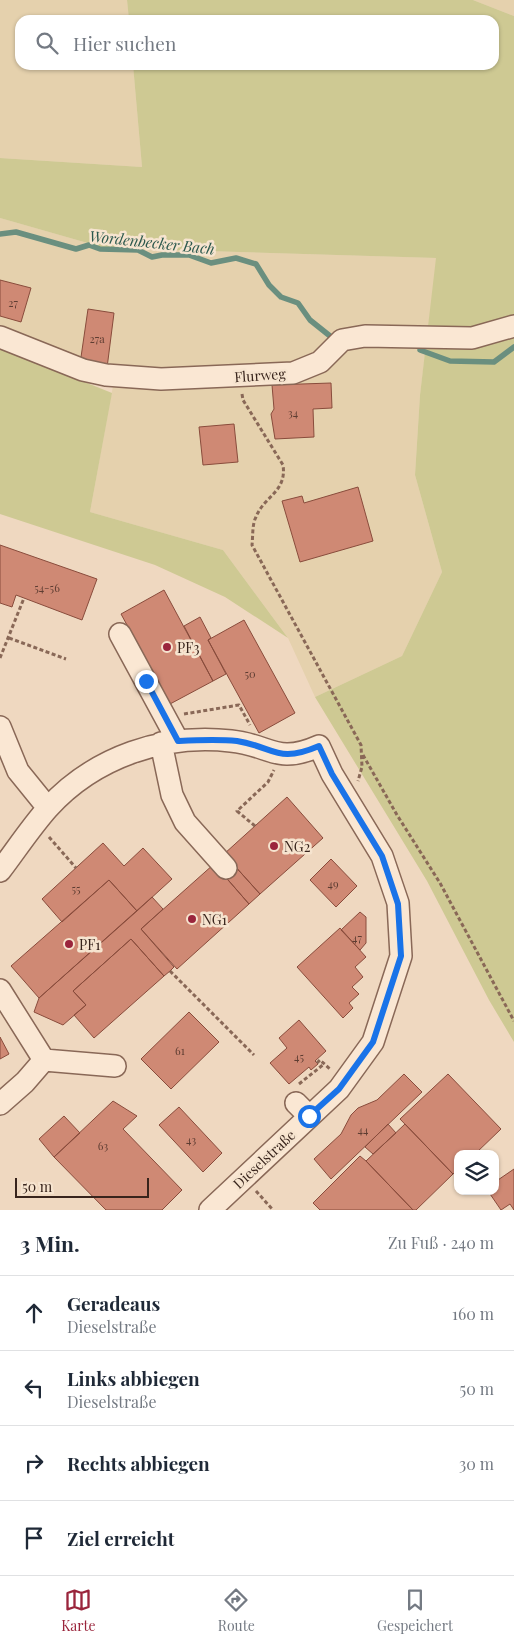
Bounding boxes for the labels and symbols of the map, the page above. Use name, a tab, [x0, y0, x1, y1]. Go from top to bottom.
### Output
water label: Wordenbecker Bach	[88, 225, 216, 259]
house number: 27	[8, 295, 18, 310]
house number: 27a	[89, 331, 105, 346]
street label: Flurweg	[234, 364, 287, 386]
house number: 34	[288, 405, 299, 420]
house number: 54-56	[34, 580, 60, 595]
place label: PF3	[177, 638, 199, 657]
marker: PF3	[161, 641, 173, 653]
house number: 50	[244, 666, 256, 681]
route end	[135, 670, 158, 693]
place label: NG2	[284, 837, 311, 856]
marker: NG2	[268, 840, 280, 852]
house number: 49	[327, 876, 339, 891]
house number: 55	[71, 881, 81, 896]
place label: NG1	[202, 910, 227, 929]
marker: NG1	[186, 913, 198, 925]
house number: 47	[352, 930, 362, 945]
place label: PF1	[79, 935, 100, 954]
marker: PF1	[63, 938, 75, 950]
house number: 61	[175, 1043, 185, 1058]
house number: 45	[294, 1049, 304, 1064]
route start	[298, 1105, 321, 1128]
house number: 44	[358, 1122, 369, 1137]
street label: Dieselstraße	[229, 1125, 299, 1193]
house number: 43	[186, 1132, 196, 1147]
house number: 63	[98, 1138, 108, 1153]
scale bar	[15, 1175, 149, 1198]

